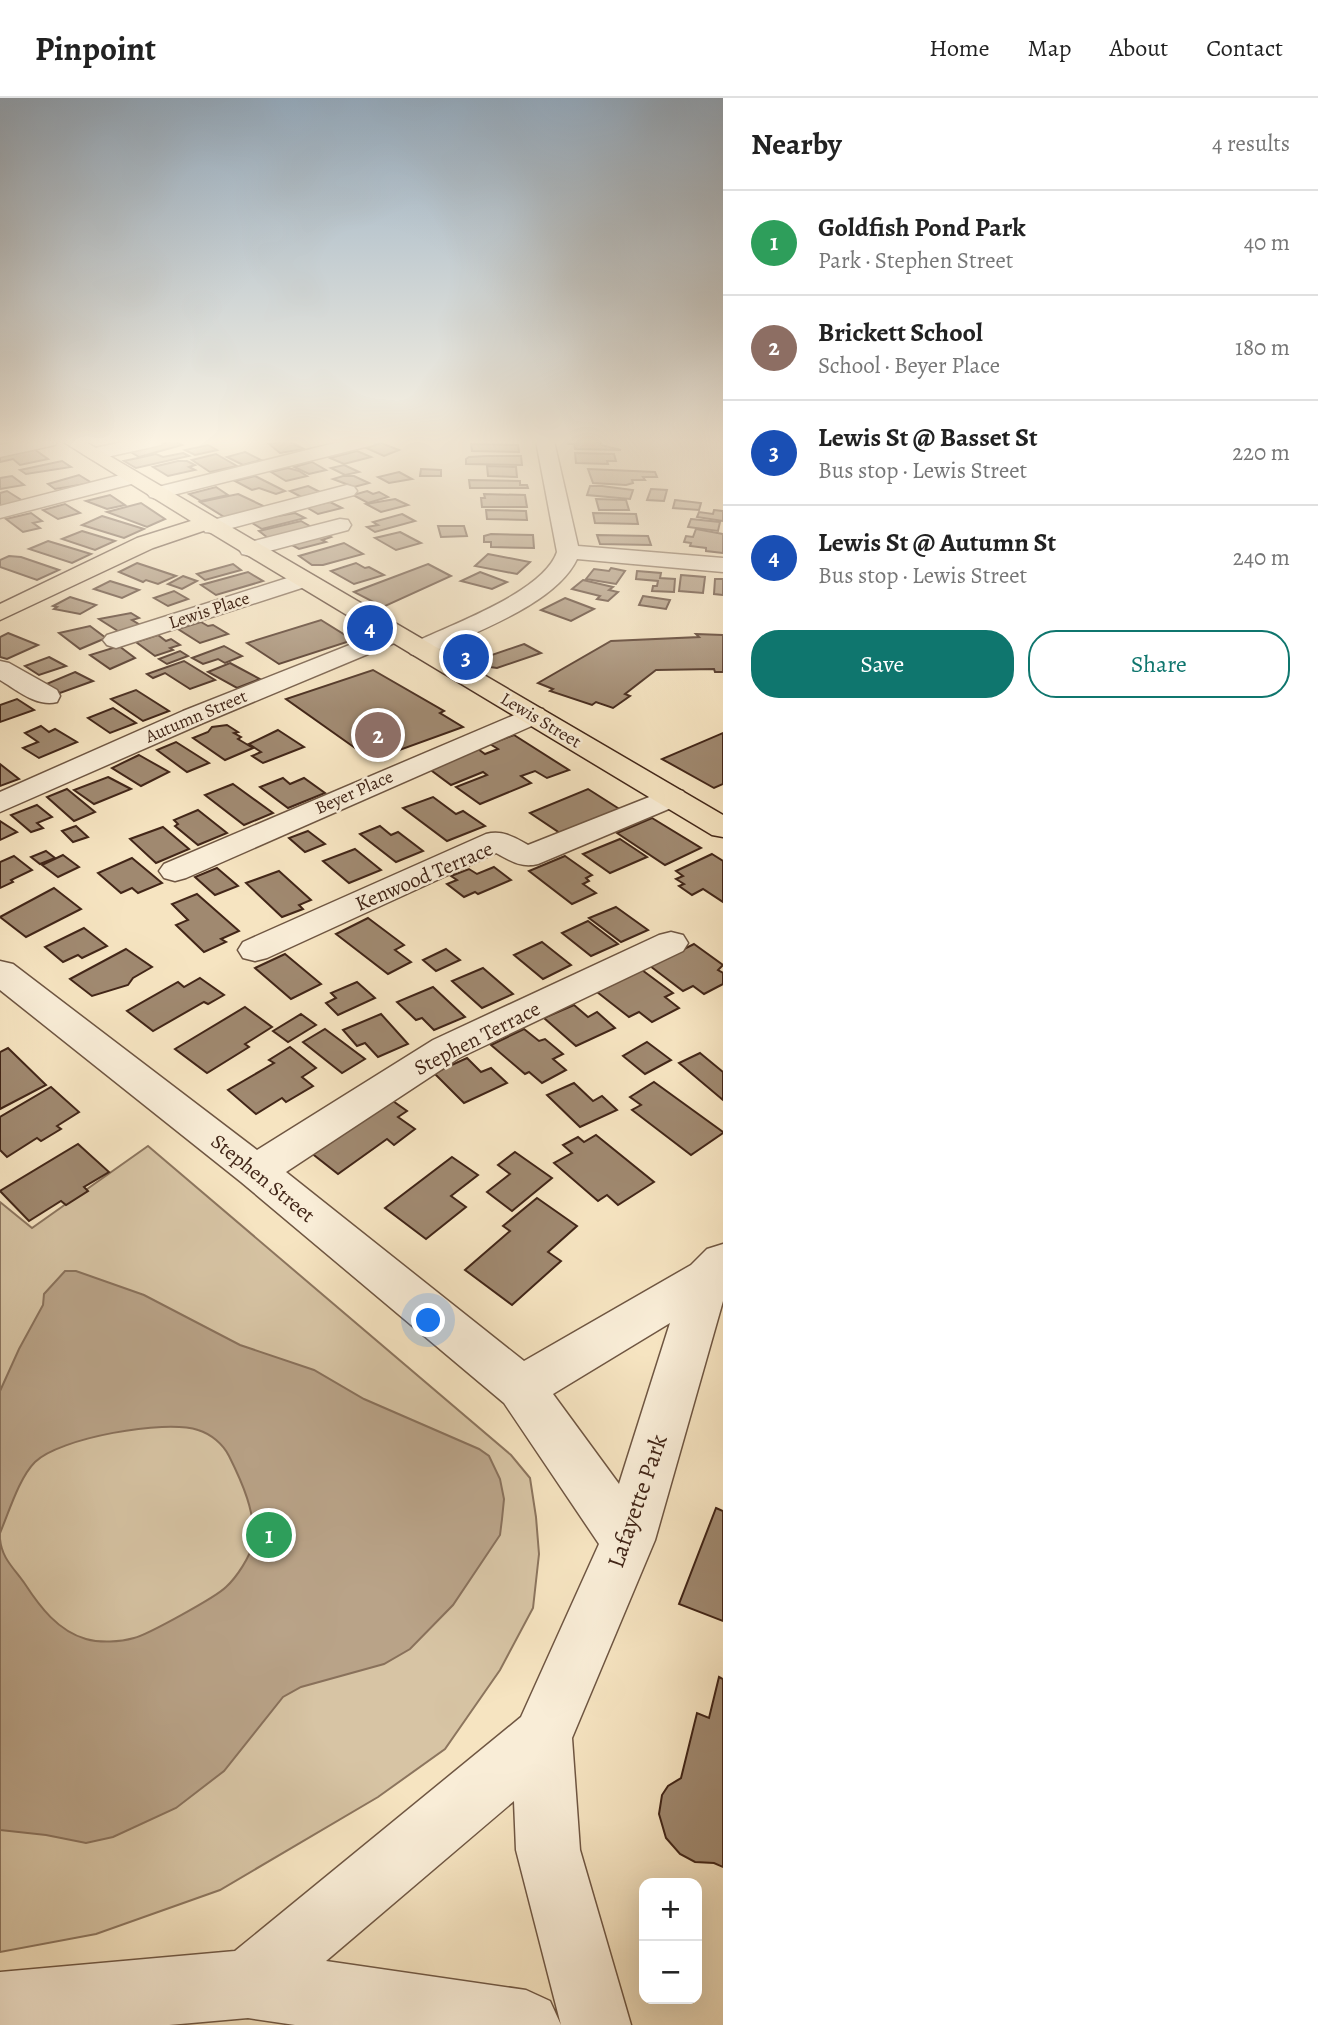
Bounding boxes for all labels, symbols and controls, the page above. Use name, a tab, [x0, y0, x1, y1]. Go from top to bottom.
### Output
text: Pinpoint	[35, 26, 156, 71]
text: Home	[929, 32, 990, 64]
text: Map	[1028, 32, 1072, 64]
text: About	[1110, 32, 1168, 64]
text: Contact	[1206, 32, 1283, 64]
text: Nearby	[751, 124, 842, 164]
text: 4 results	[1212, 128, 1290, 159]
text: Goldfish Pond Park	[818, 210, 1026, 245]
text: 1	[770, 227, 778, 258]
text: 40 m	[1244, 227, 1290, 258]
text: Park · Stephen Street	[818, 245, 1013, 276]
text: Brickett School	[818, 315, 983, 350]
text: 2	[768, 332, 780, 363]
text: 180 m	[1235, 332, 1290, 363]
text: School · Beyer Place	[818, 350, 1000, 381]
text: Lewis St @ Basset St	[818, 420, 1038, 455]
text: 3	[769, 437, 779, 468]
text: 220 m	[1232, 437, 1290, 468]
text: Bus stop · Lewis Street	[818, 455, 1027, 486]
text: Lewis St @ Autumn St	[818, 525, 1056, 560]
text: 4	[769, 542, 779, 573]
text: 240 m	[1233, 542, 1290, 573]
text: Bus stop · Lewis Street	[818, 560, 1027, 591]
street label: Lewis Place	[165, 586, 253, 634]
pin: 4	[347, 602, 393, 654]
button: Save	[751, 630, 1014, 698]
button: Share	[1028, 630, 1290, 698]
pin: 3	[443, 631, 489, 683]
street label: Autumn Street	[141, 684, 251, 749]
street label: Lewis Street	[496, 687, 586, 753]
pin: 2	[355, 709, 401, 761]
street label: Beyer Place	[311, 764, 397, 820]
street label: Kenwood Terrace	[351, 834, 497, 918]
street label: Stephen Terrace	[409, 994, 545, 1082]
street label: Stephen Street	[205, 1127, 321, 1229]
your location	[411, 1303, 445, 1337]
street label: Lafayette Park	[599, 1430, 675, 1572]
pin: 1	[246, 1509, 292, 1561]
map controls	[639, 1878, 702, 2004]
button: +	[639, 1878, 702, 1941]
button: −	[639, 1941, 702, 2004]

